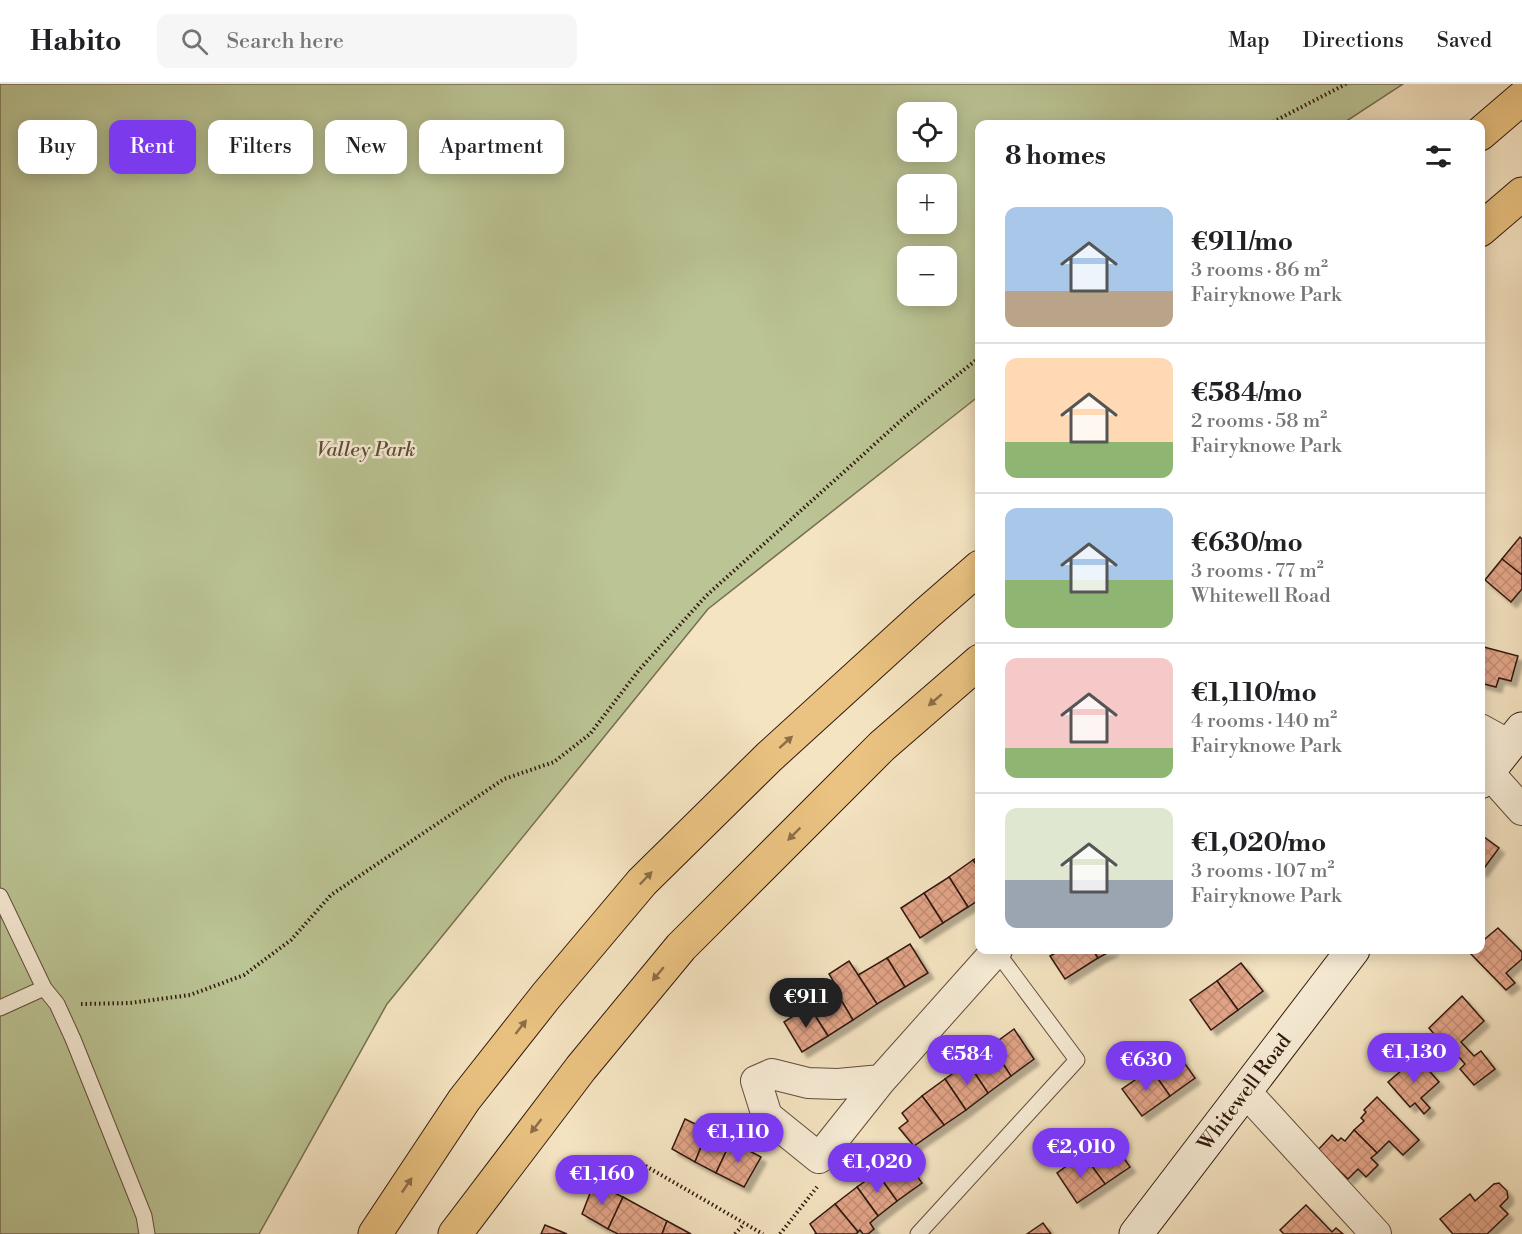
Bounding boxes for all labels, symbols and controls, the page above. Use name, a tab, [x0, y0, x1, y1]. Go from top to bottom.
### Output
search box	[157, 14, 577, 68]
text: Habito	[30, 24, 121, 59]
icon: search	[178, 25, 211, 58]
text: Search here	[226, 28, 344, 55]
text: Map	[1228, 28, 1270, 54]
text: Directions	[1303, 28, 1404, 54]
text: Saved	[1437, 28, 1492, 54]
map controls	[897, 102, 957, 306]
button: locate	[897, 102, 957, 162]
chip: Buy	[18, 120, 97, 174]
chip: Rent	[109, 120, 196, 174]
chip: Filters	[208, 120, 313, 174]
chip: New	[325, 120, 407, 174]
chip: Apartment	[419, 120, 564, 174]
text: 8 homes	[1005, 140, 1106, 172]
icon: filters	[1422, 140, 1455, 173]
button: +	[897, 174, 957, 234]
text: €911/mo	[1191, 226, 1293, 258]
icon: home	[1053, 231, 1125, 303]
button: −	[897, 246, 957, 306]
text: 3 rooms · 86 m²	[1191, 258, 1328, 283]
text: Fairyknowe Park	[1191, 283, 1341, 308]
text: €584/mo	[1191, 377, 1302, 409]
icon: home	[1053, 382, 1125, 454]
text: 2 rooms · 58 m²	[1191, 409, 1327, 434]
text: Fairyknowe Park	[1191, 434, 1341, 459]
park label: Valley Park	[317, 438, 415, 463]
text: €630/mo	[1191, 527, 1303, 559]
icon: home	[1053, 532, 1125, 604]
text: 3 rooms · 77 m²	[1191, 559, 1324, 584]
text: Whitewell Road	[1191, 584, 1331, 609]
text: €1,110/mo	[1191, 677, 1317, 709]
icon: home	[1053, 682, 1125, 754]
one-way arrow	[927, 693, 943, 706]
text: 4 rooms · 140 m²	[1191, 709, 1337, 734]
text: Fairyknowe Park	[1191, 734, 1341, 759]
one-way arrow	[779, 735, 793, 749]
one-way arrow	[787, 826, 801, 841]
text: €1,020/mo	[1191, 827, 1326, 859]
icon: home	[1053, 832, 1125, 904]
text: 3 rooms · 107 m²	[1191, 859, 1335, 884]
one-way arrow	[639, 871, 653, 885]
text: Fairyknowe Park	[1191, 884, 1341, 909]
one-way arrow	[652, 966, 665, 982]
pin: €911	[770, 978, 842, 1029]
text: €911	[784, 985, 828, 1010]
one-way arrow	[515, 1020, 527, 1035]
street label: Whitewell Road	[1193, 1029, 1298, 1157]
pin: €1,130	[1365, 1033, 1463, 1084]
pin: €584	[931, 1035, 1003, 1086]
text: €1,130	[1381, 1040, 1447, 1065]
pin: €630	[1110, 1041, 1182, 1092]
text: €584	[941, 1042, 993, 1067]
text: €630	[1120, 1048, 1172, 1073]
pin: €1,110	[689, 1113, 787, 1164]
one-way arrow	[531, 1118, 543, 1133]
text: €1,110	[707, 1120, 770, 1145]
pin: €2,010	[1032, 1128, 1130, 1179]
text: €2,010	[1046, 1135, 1116, 1160]
pin: €1,020	[828, 1143, 926, 1194]
text: €1,020	[842, 1150, 912, 1175]
pin: €1,160	[553, 1155, 651, 1206]
text: €1,160	[569, 1162, 635, 1187]
one-way arrow	[401, 1177, 412, 1193]

